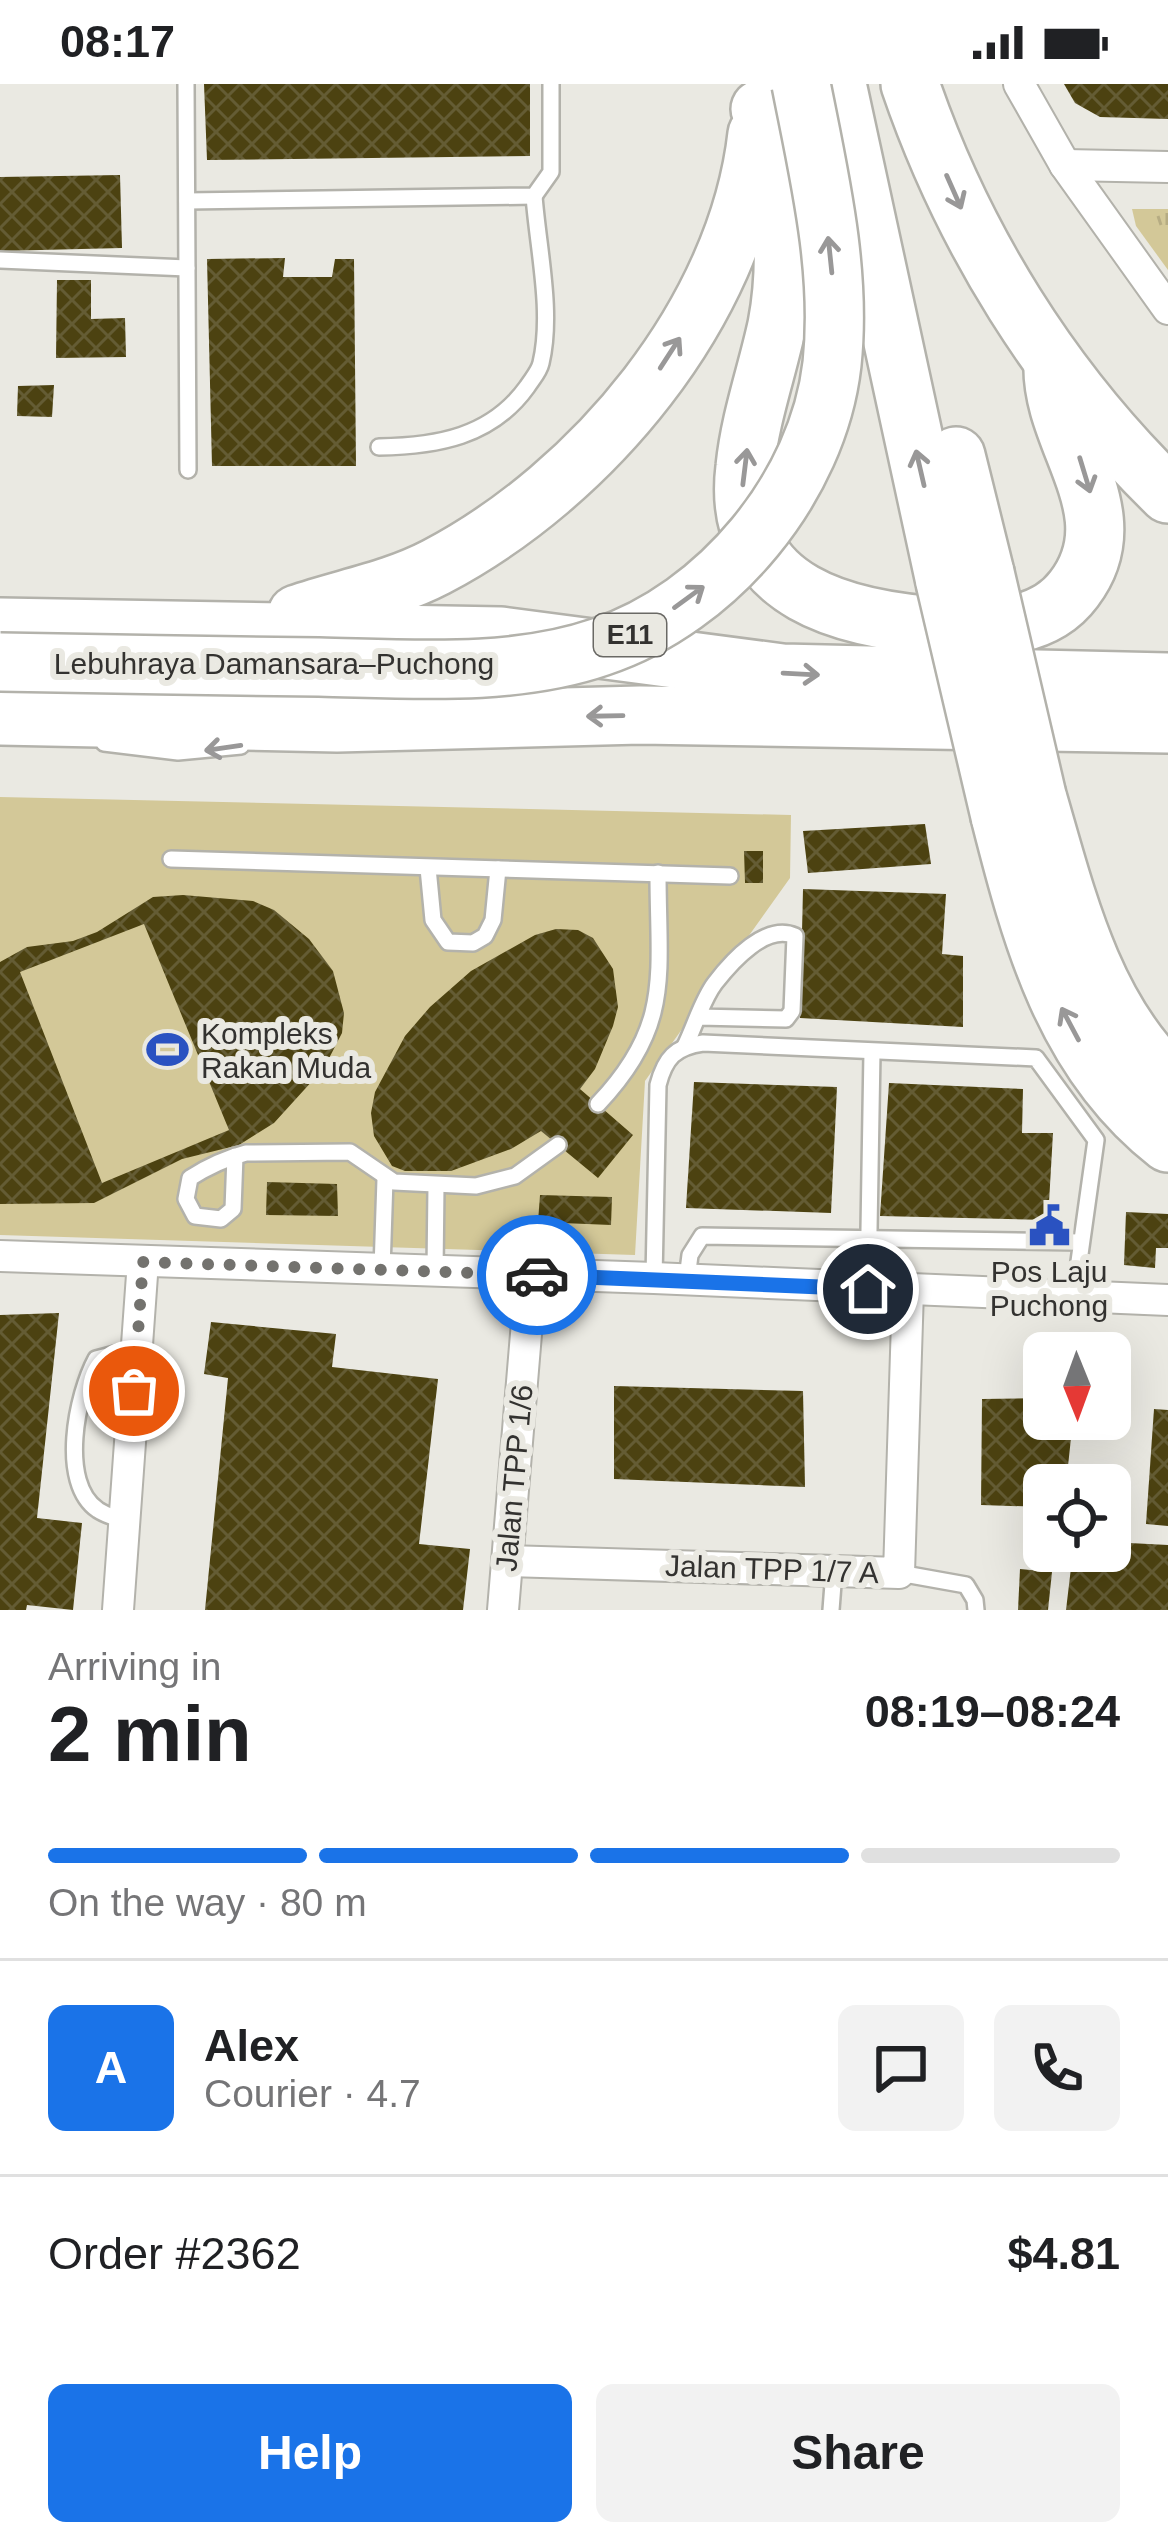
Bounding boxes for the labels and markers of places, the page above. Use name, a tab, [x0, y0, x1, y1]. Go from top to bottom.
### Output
place label: Kompleks Rakan Muda	[201, 1017, 371, 1084]
sports icon: Kompleks Rakan Muda	[144, 1027, 190, 1073]
public building icon: Pos Laju Puchong	[1026, 1202, 1072, 1248]
pin	[817, 1238, 919, 1340]
place label: Pos Laju Puchong	[990, 1255, 1108, 1322]
pin	[83, 1340, 185, 1442]

